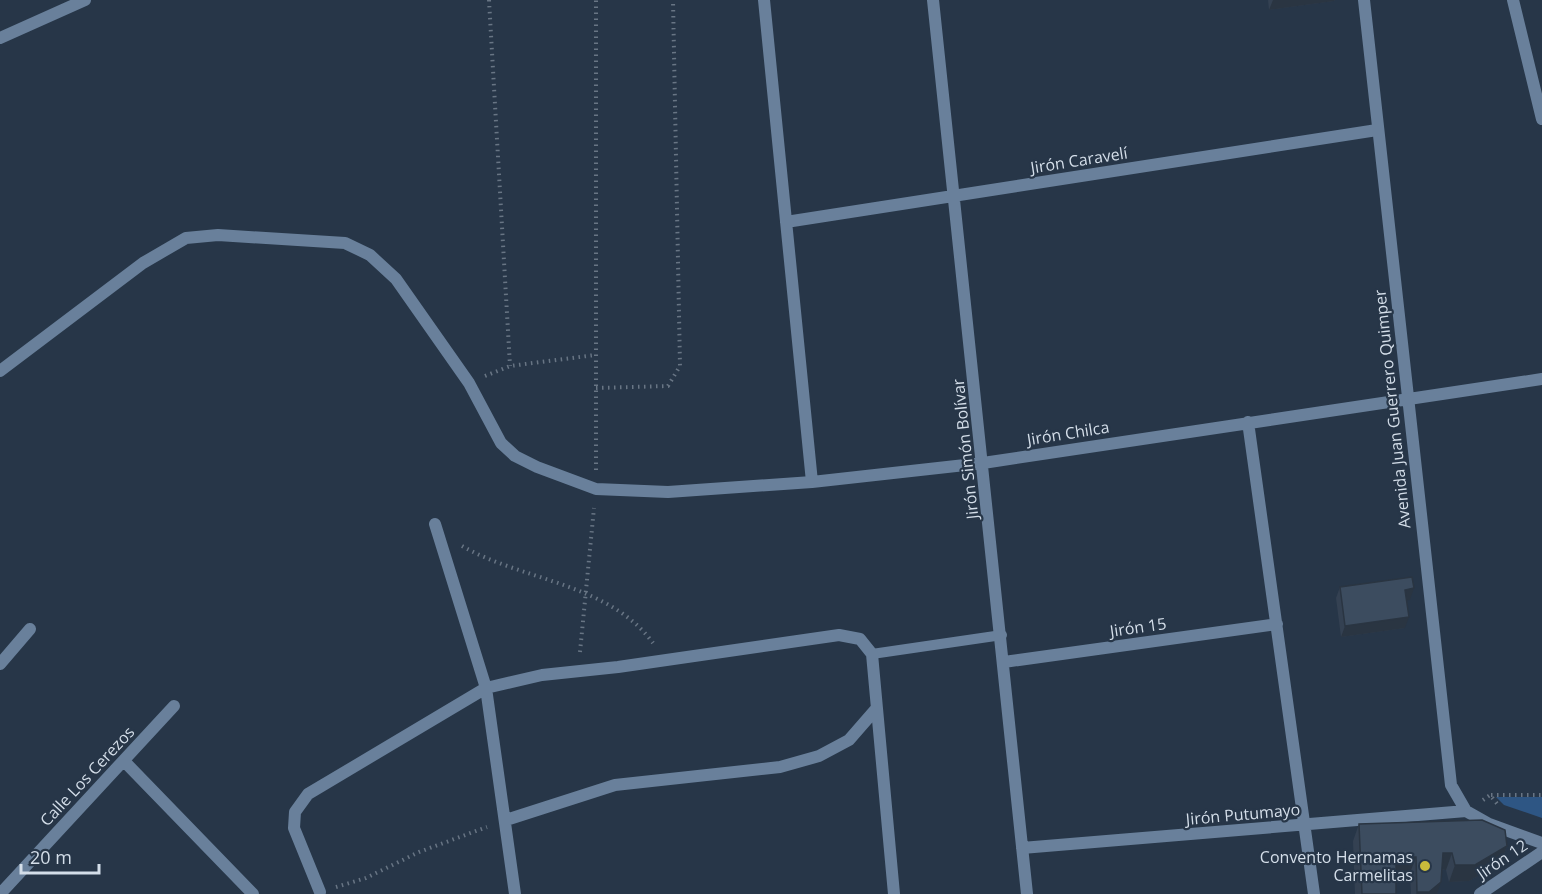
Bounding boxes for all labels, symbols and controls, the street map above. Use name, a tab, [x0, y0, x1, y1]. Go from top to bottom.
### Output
street label: Jirón Caravelí	[1027, 141, 1130, 179]
street label: Avenida Juan Guerrero Quimper	[1368, 288, 1415, 529]
street label: Jirón Simón Bolívar	[947, 377, 984, 522]
street label: Jirón Chilca	[1023, 416, 1111, 451]
street label: Jirón 15	[1106, 612, 1168, 642]
street label: Calle Los Cerezos	[35, 721, 139, 831]
street label: Jirón Putumayo	[1183, 798, 1301, 830]
street label: Jirón 12	[1471, 834, 1532, 885]
scale bar	[21, 837, 99, 875]
text: 20 m	[30, 845, 72, 869]
place label: Convento Hernamas Carmelitas	[1260, 846, 1413, 886]
marker: Convento Hernamas Carmelitas	[1418, 859, 1432, 873]

